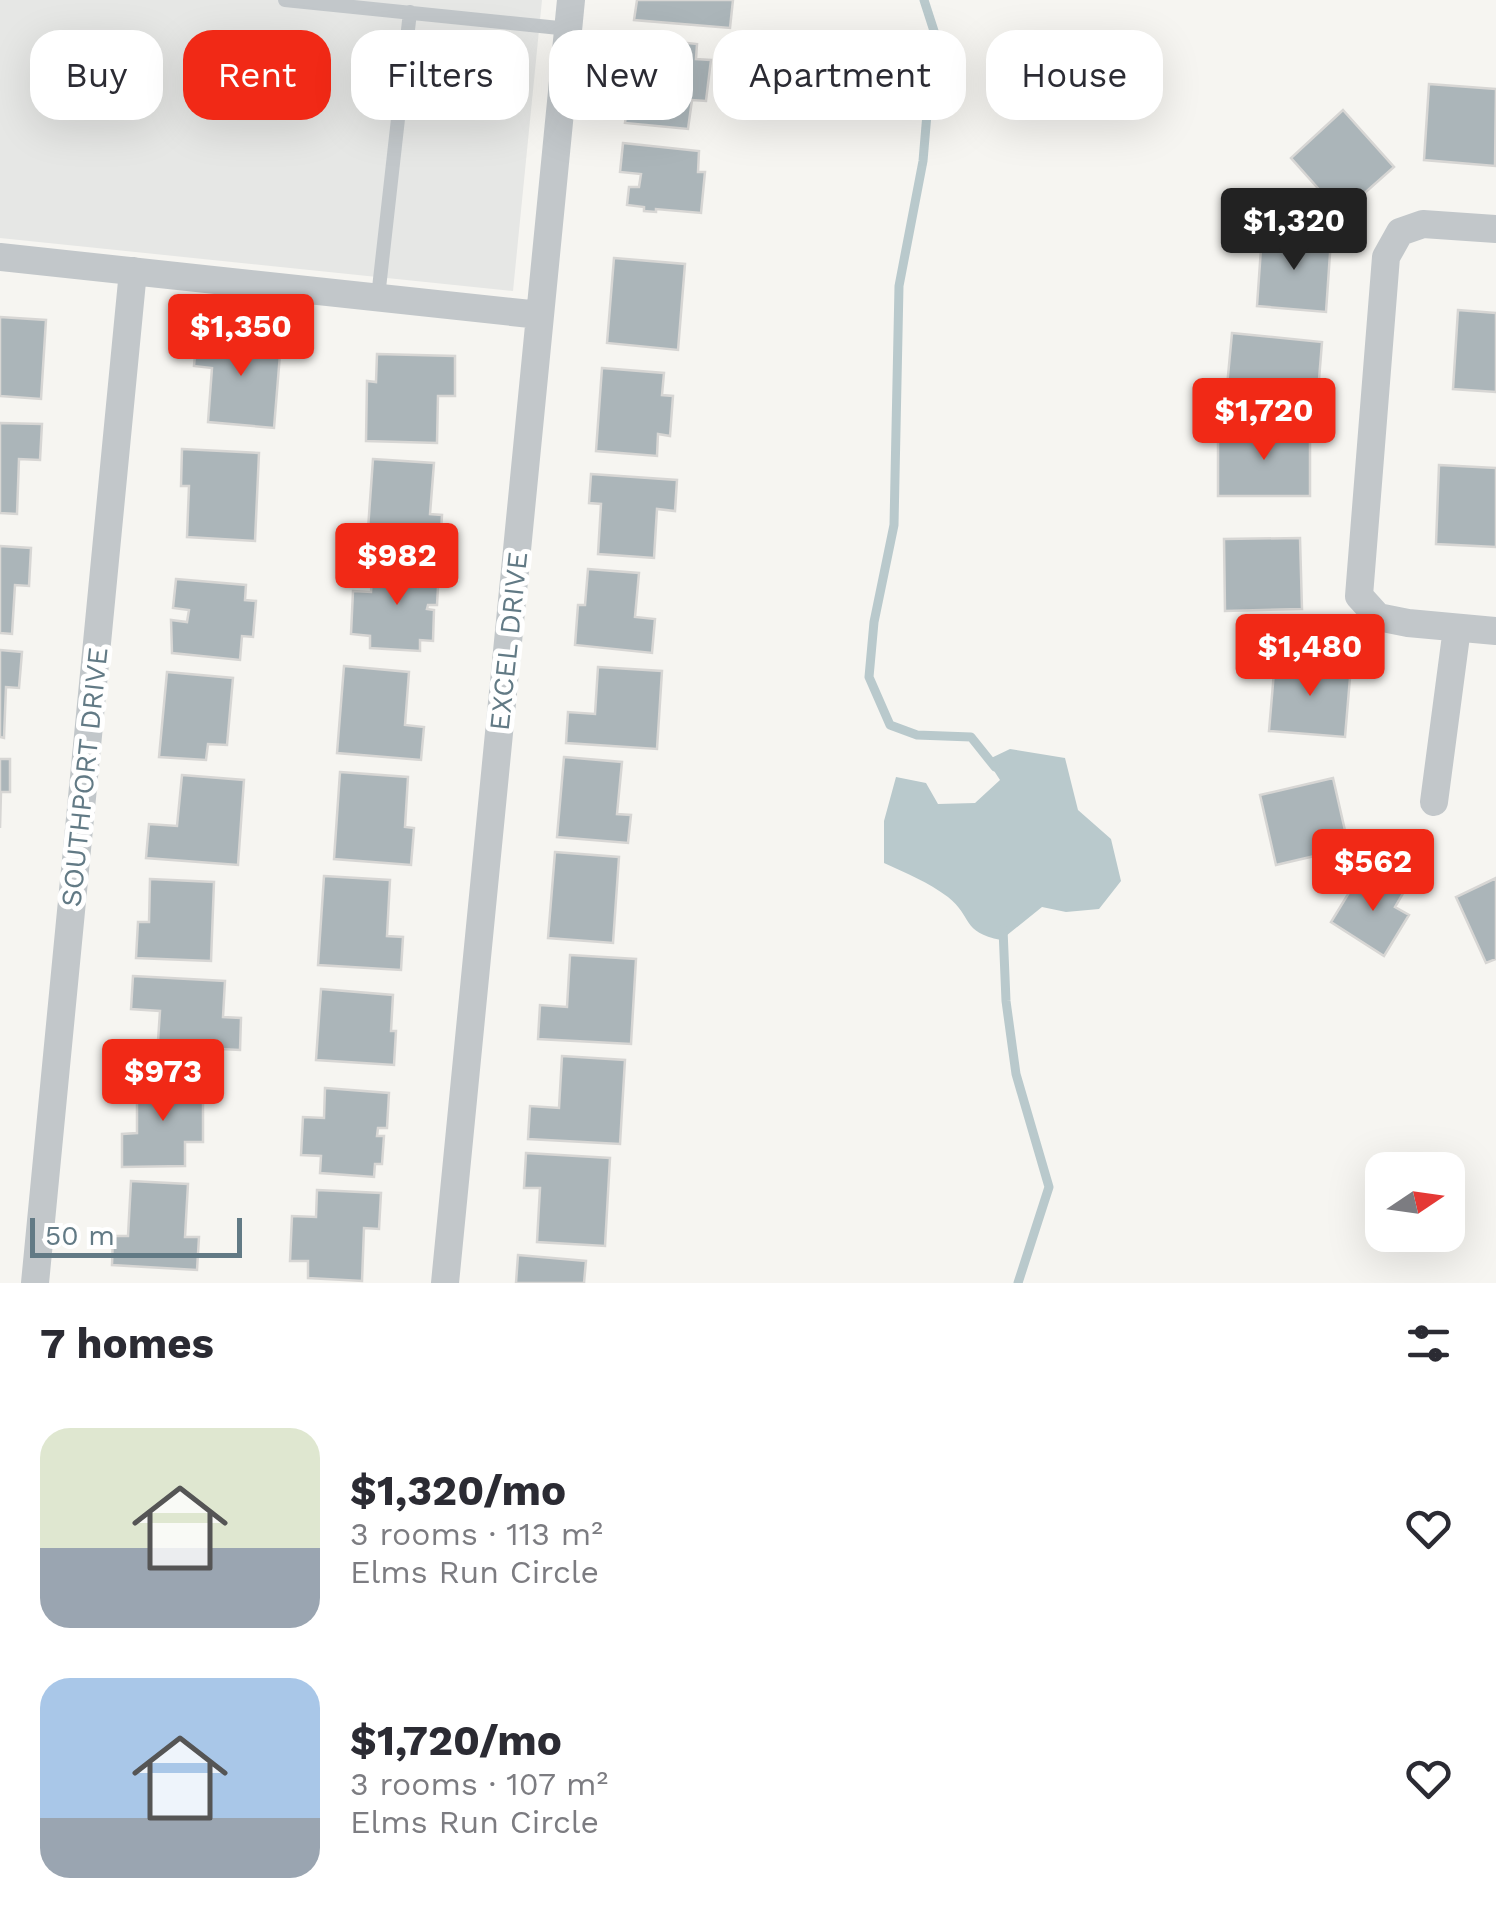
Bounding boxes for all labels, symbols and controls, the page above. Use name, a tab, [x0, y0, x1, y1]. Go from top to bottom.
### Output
chip: Buy	[30, 30, 163, 120]
chip: Rent	[183, 30, 331, 120]
chip: Filters	[351, 30, 529, 120]
chip: New	[549, 30, 693, 120]
chip: Apartment	[713, 30, 966, 120]
chip: House	[986, 30, 1163, 120]
pin: $1,320	[1213, 188, 1375, 273]
text: $1,320	[1243, 201, 1345, 239]
pin: $1,350	[160, 294, 322, 379]
text: $1,350	[190, 307, 292, 345]
pin: $1,720	[1183, 378, 1345, 463]
text: $1,720	[1214, 391, 1314, 429]
pin: $982	[338, 523, 456, 608]
text: $982	[357, 536, 437, 574]
street label: EXCEL DRIVE	[483, 550, 534, 732]
pin: $1,480	[1229, 614, 1391, 699]
text: $1,480	[1258, 627, 1362, 665]
street label: SOUTHPORT DRIVE	[54, 646, 115, 909]
pin: $562	[1314, 829, 1432, 914]
text: $562	[1334, 842, 1412, 880]
pin: $973	[104, 1039, 222, 1124]
text: $973	[124, 1052, 202, 1090]
north arrow	[1365, 1152, 1465, 1252]
map controls	[1365, 1152, 1465, 1252]
scale bar	[30, 1213, 242, 1258]
text: 50 m	[45, 1219, 115, 1252]
icon: filters	[1401, 1316, 1456, 1371]
text: 7 homes	[40, 1319, 214, 1368]
text: $1,320/mo	[350, 1466, 566, 1515]
icon: home	[120, 1468, 240, 1588]
icon: heart	[1401, 1501, 1456, 1556]
text: 3 rooms · 113 m²	[350, 1515, 603, 1553]
text: Elms Run Circle	[350, 1553, 599, 1591]
text: $1,720/mo	[350, 1716, 562, 1765]
icon: home	[120, 1718, 240, 1838]
icon: heart	[1401, 1751, 1456, 1806]
text: 3 rooms · 107 m²	[350, 1765, 608, 1803]
text: Elms Run Circle	[350, 1803, 599, 1841]

